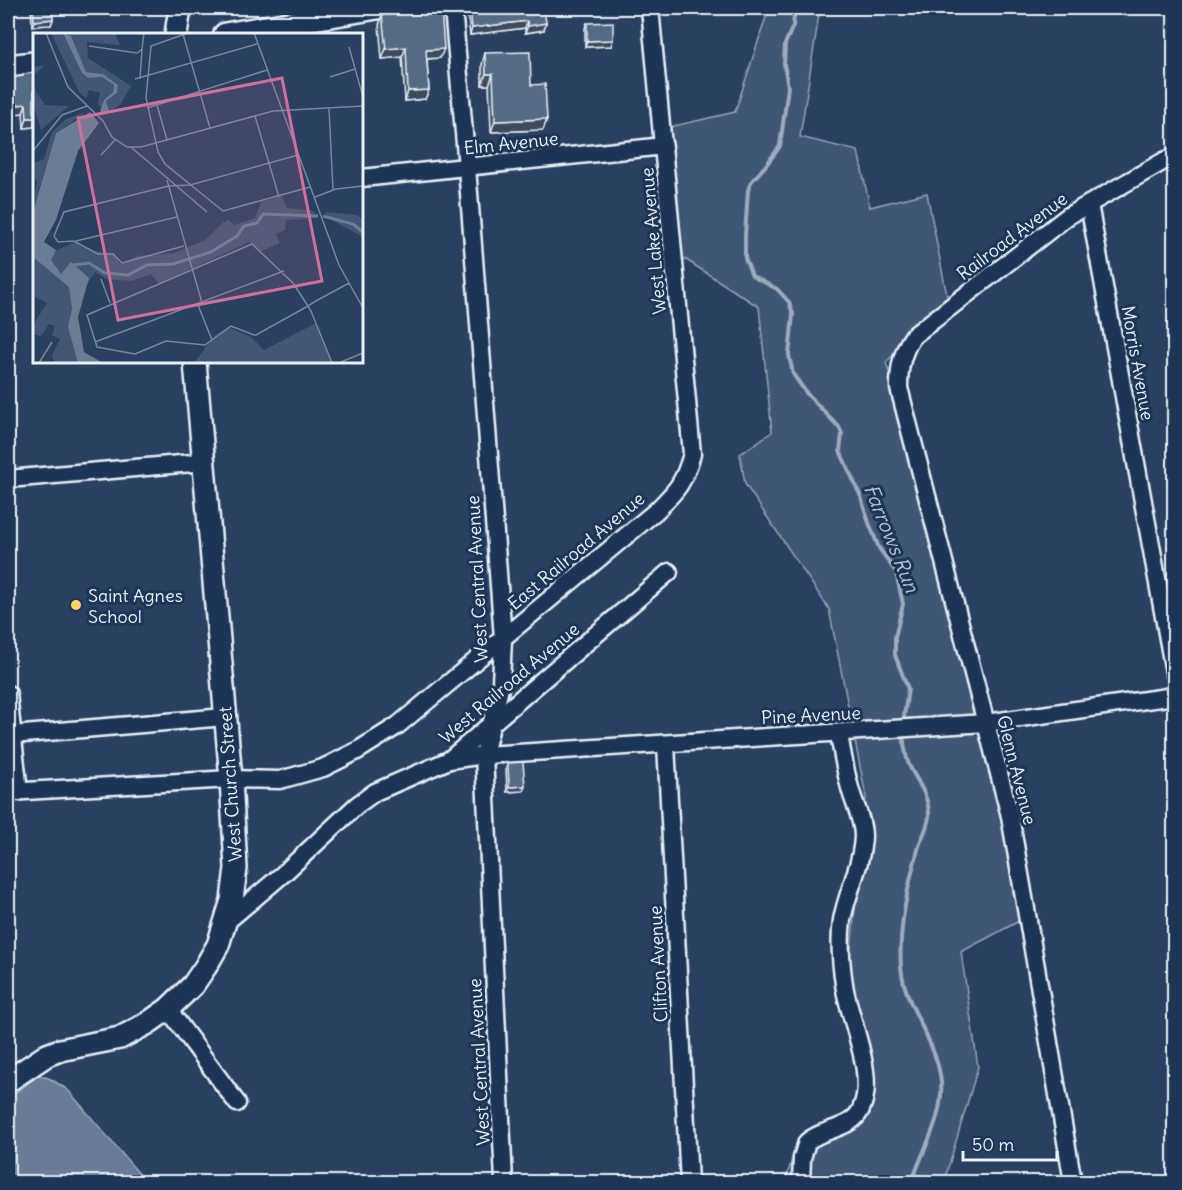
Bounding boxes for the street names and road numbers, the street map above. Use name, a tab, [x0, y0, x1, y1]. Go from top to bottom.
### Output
street label: Elm Avenue	[463, 127, 559, 159]
street label: West Lake Avenue	[635, 167, 671, 315]
street label: Railroad Avenue	[952, 187, 1072, 285]
street label: Morris Avenue	[1117, 304, 1159, 422]
street label: East Railroad Avenue	[503, 487, 649, 615]
street label: West Central Avenue	[461, 495, 493, 663]
street label: West Railroad Avenue	[434, 618, 584, 748]
street label: Pine Avenue	[761, 701, 861, 729]
street label: West Church Street	[213, 706, 247, 862]
street label: Glenn Avenue	[992, 713, 1042, 827]
street label: Clifton Avenue	[643, 905, 673, 1023]
street label: West Central Avenue	[463, 978, 495, 1146]

